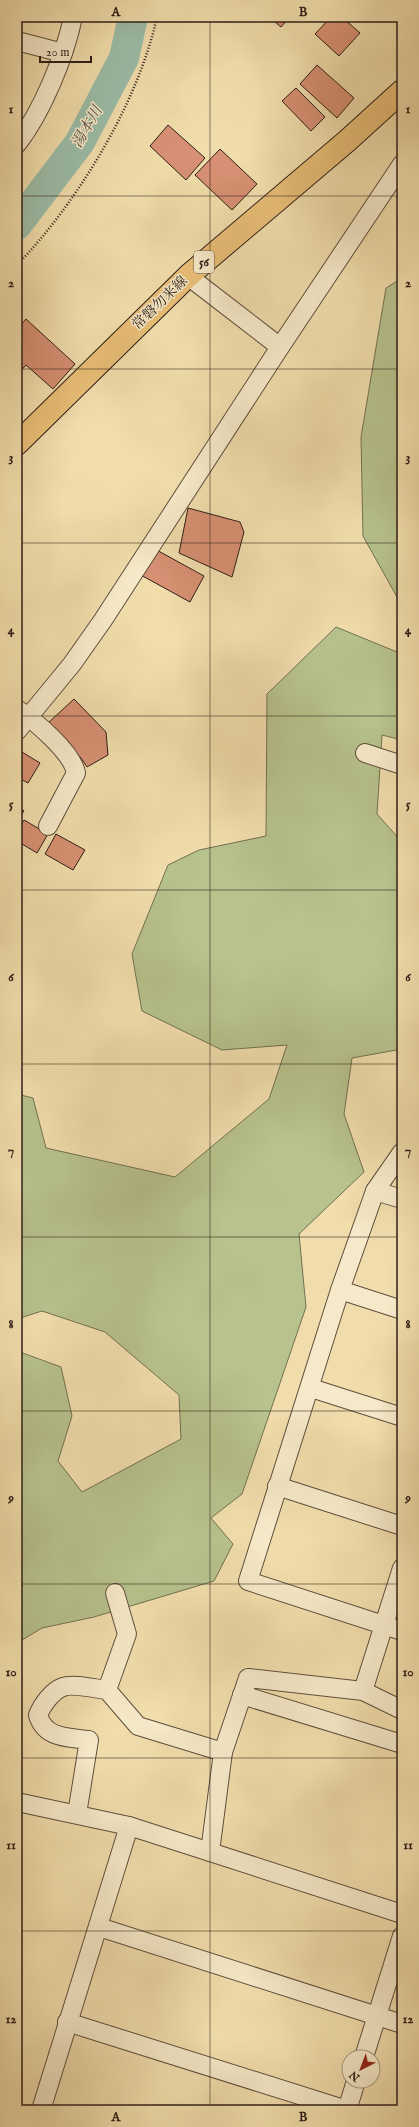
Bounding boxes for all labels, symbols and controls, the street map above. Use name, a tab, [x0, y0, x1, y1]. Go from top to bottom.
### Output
text: A	[111, 4, 122, 21]
text: B	[299, 4, 308, 21]
scale bar	[40, 38, 91, 64]
text: 20 m	[46, 45, 69, 60]
text: 1	[9, 101, 14, 118]
water label: 湯本川	[68, 101, 107, 151]
text: 1	[406, 101, 411, 118]
road number: 56	[194, 251, 214, 273]
street label: 常磐勿来線	[129, 272, 191, 334]
text: 2	[8, 275, 14, 292]
text: 2	[405, 275, 411, 292]
text: 3	[9, 449, 14, 466]
text: 3	[406, 449, 411, 466]
text: 4	[8, 622, 15, 639]
text: 4	[405, 622, 412, 639]
text: 5	[9, 796, 14, 813]
text: 5	[406, 796, 411, 813]
text: 6	[8, 969, 14, 986]
text: 6	[405, 969, 411, 986]
text: 7	[8, 1143, 14, 1160]
text: 7	[405, 1143, 411, 1160]
text: 8	[8, 1316, 14, 1333]
text: 8	[405, 1316, 411, 1333]
text: 9	[7, 1490, 14, 1507]
text: 9	[404, 1490, 411, 1507]
text: 10	[5, 1664, 17, 1681]
text: 10	[402, 1664, 414, 1681]
text: 11	[6, 1837, 16, 1854]
text: 11	[403, 1837, 413, 1854]
text: 12	[6, 2011, 16, 2028]
text: 12	[403, 2011, 413, 2028]
north arrow	[341, 2049, 381, 2089]
text: N	[346, 2067, 364, 2085]
text: A	[111, 2109, 122, 2126]
text: B	[299, 2109, 308, 2126]

